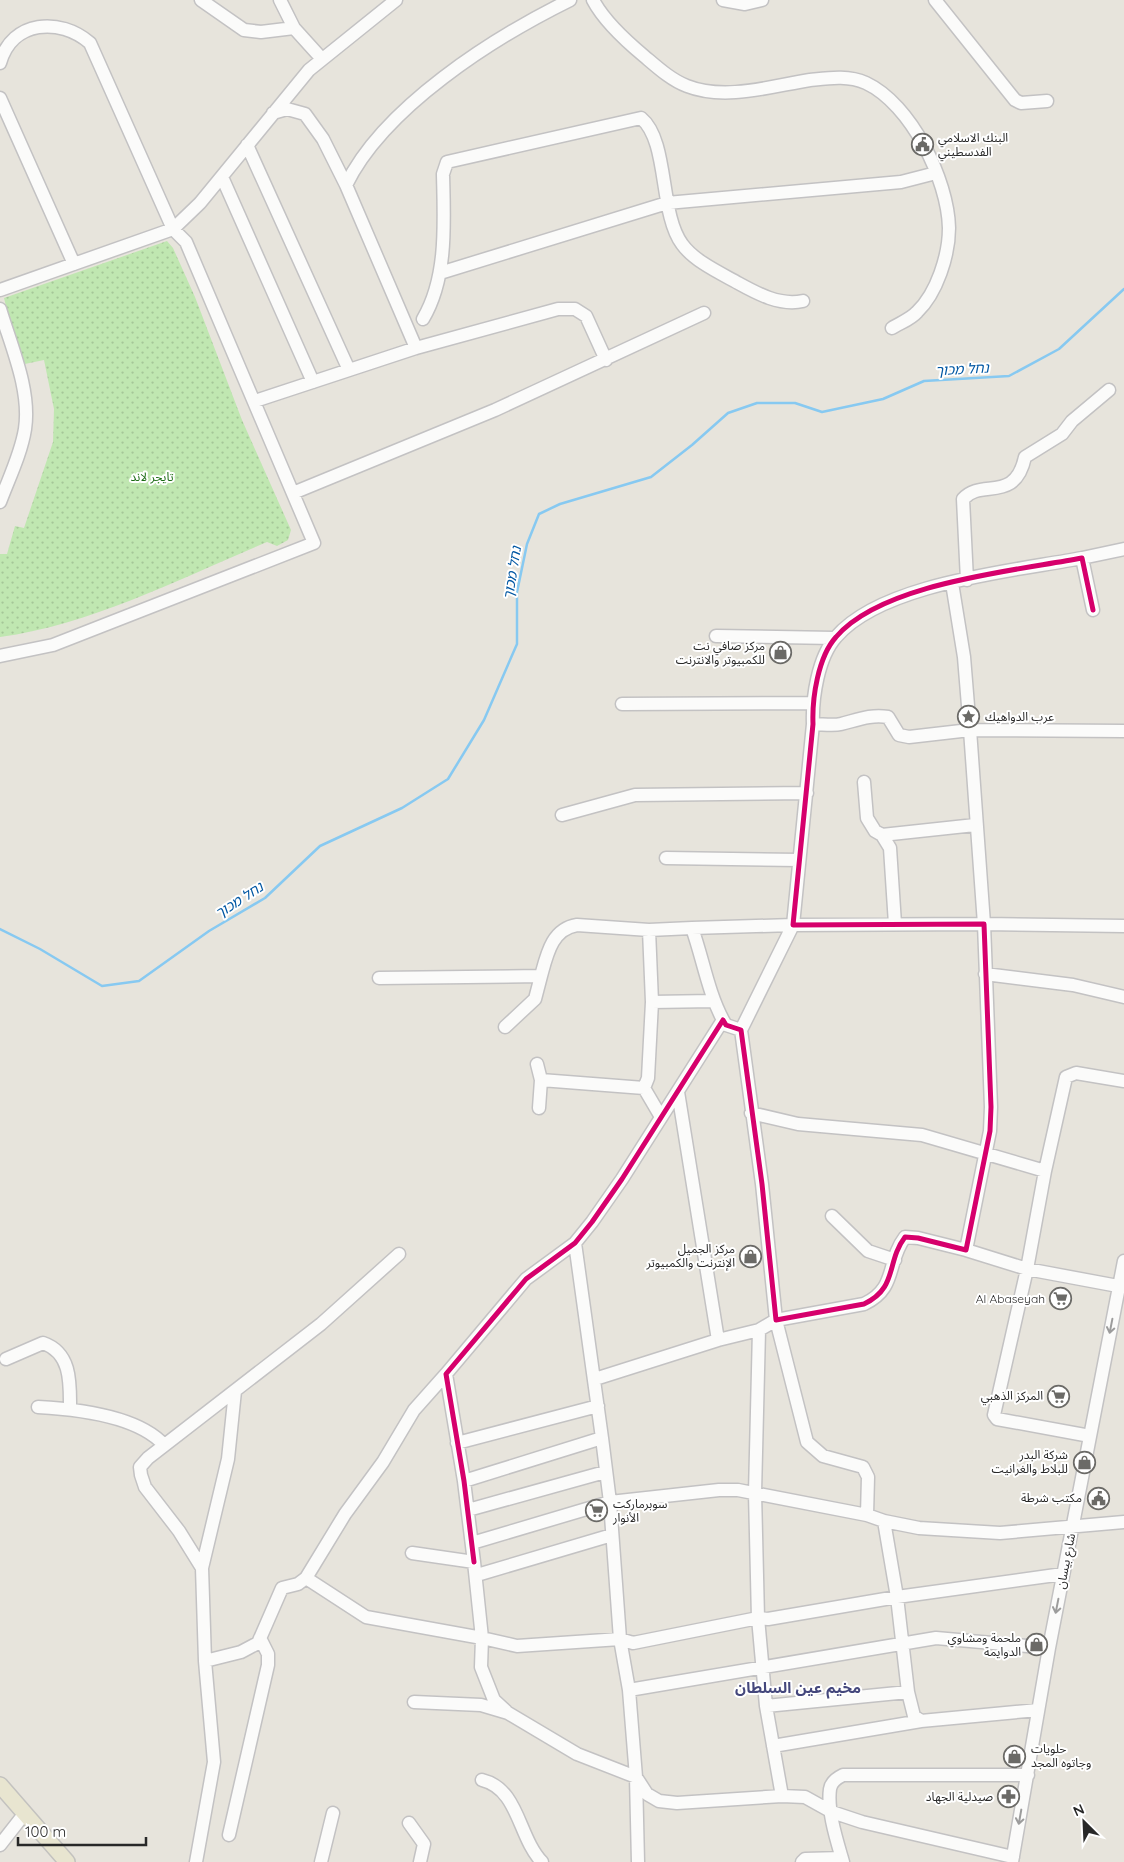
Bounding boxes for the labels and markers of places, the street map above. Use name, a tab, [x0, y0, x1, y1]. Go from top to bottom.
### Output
place label: البنك الاسلامي الفدسطيني	[938, 130, 1008, 162]
public building icon: البنك الاسلامي الفدسطيني	[910, 133, 934, 157]
place label: مركز صافي نت للكمبيوتر والانترنت	[676, 638, 765, 667]
shop icon: مركز صافي نت للكمبيوتر والانترنت	[769, 641, 793, 665]
place icon: عرب الدواهيك	[957, 705, 981, 729]
place label: عرب الدواهيك	[985, 709, 1054, 724]
place label: مركز الجميل الإنترنت والكمبيوتر	[645, 1241, 735, 1271]
shop icon: مركز الجميل الإنترنت والكمبيوتر	[739, 1244, 763, 1268]
supermarket icon: Al Abaseyah	[1049, 1287, 1073, 1311]
place label: Al Abaseyah	[976, 1291, 1045, 1306]
supermarket icon: المركز الذهبي	[1047, 1384, 1071, 1408]
place label: المركز الذهبي	[981, 1388, 1043, 1406]
place label: شركة البدر للبلاط والغرانيت	[992, 1447, 1068, 1476]
shop icon: شركة البدر للبلاط والغرانيت	[1072, 1450, 1096, 1474]
public building icon: مكتب شرطة	[1086, 1486, 1110, 1510]
place label: مكتب شرطة	[1021, 1490, 1082, 1505]
place label: سوبرماركت الأنوار	[612, 1496, 667, 1525]
supermarket icon: سوبرماركت الأنوار	[585, 1499, 609, 1523]
place label: ملحمة ومشاوي الدوايمة	[948, 1630, 1021, 1659]
shop icon: ملحمة ومشاوي الدوايمة	[1025, 1633, 1049, 1657]
place label: حلويات وجاتوه المجد	[1031, 1741, 1091, 1770]
shop icon: حلويات وجاتوه المجد	[1003, 1744, 1027, 1768]
pharmacy icon: صيدلية الجهاد	[997, 1785, 1021, 1809]
place label: صيدلية الجهاد	[926, 1789, 993, 1804]

